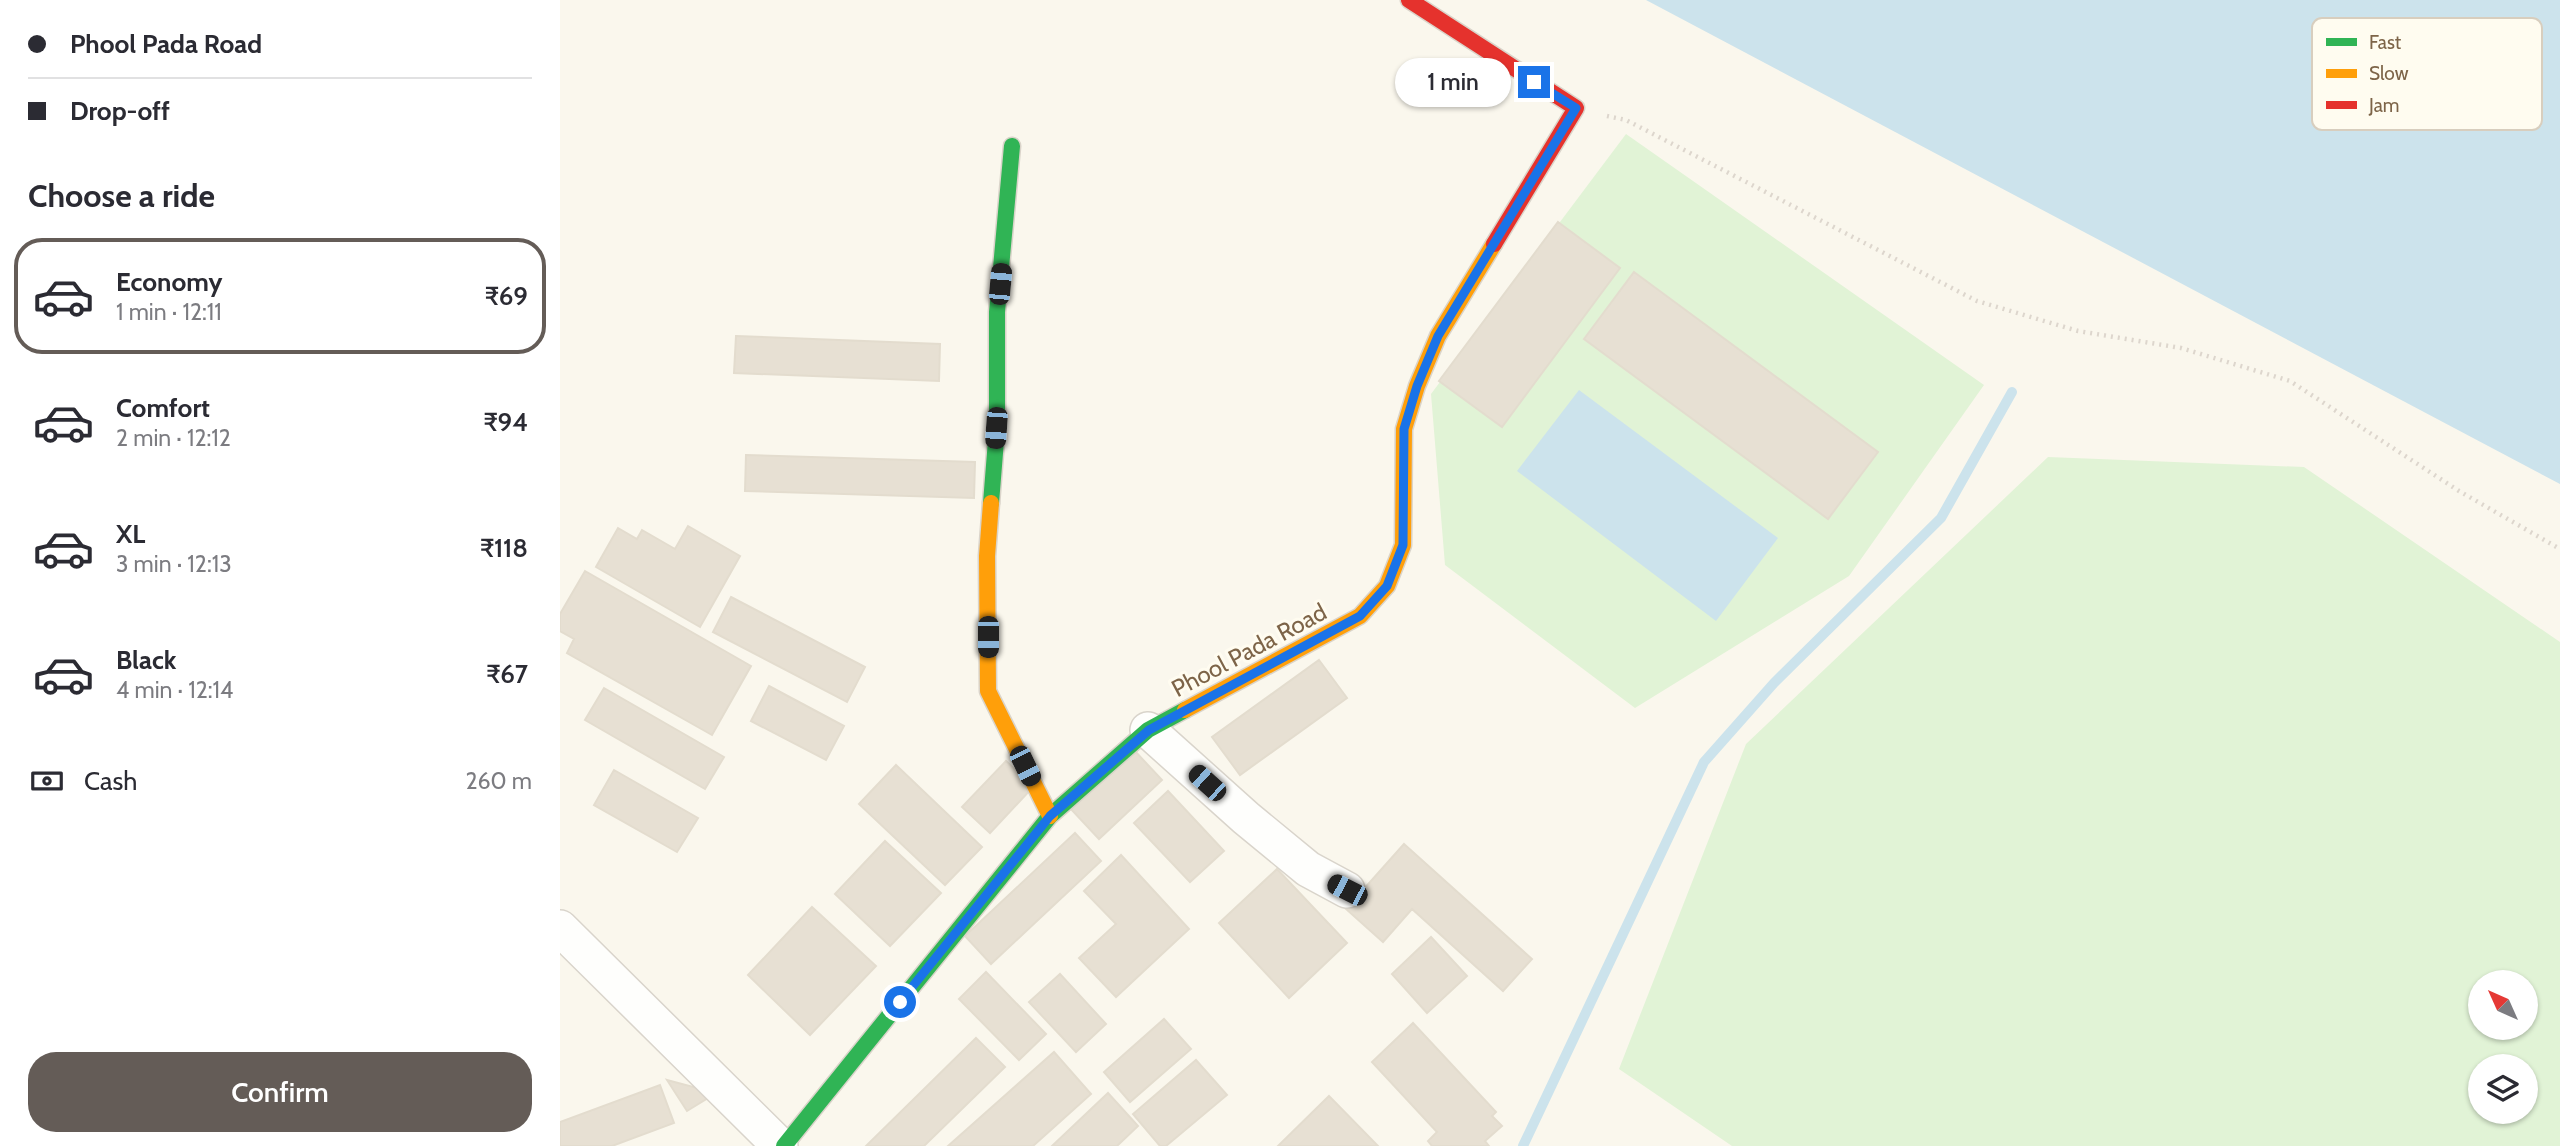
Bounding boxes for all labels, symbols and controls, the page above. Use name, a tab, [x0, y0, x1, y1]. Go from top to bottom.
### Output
legend	[2312, 18, 2542, 130]
text: Phool Pada Road	[70, 28, 262, 60]
text: Fast	[2369, 31, 2402, 54]
callout: 1 min	[1394, 57, 1510, 106]
text: Slow	[2369, 62, 2409, 85]
route end	[1518, 66, 1550, 98]
text: 1 min	[1427, 68, 1479, 96]
text: Jam	[2368, 94, 2399, 117]
text: Drop-off	[70, 95, 170, 127]
text: Choose a ride	[28, 176, 215, 215]
car	[988, 262, 1013, 306]
icon: car	[32, 265, 95, 328]
text: Economy	[116, 266, 222, 298]
text: ₹69	[485, 280, 528, 312]
text: 1 min · 12:11	[116, 298, 222, 326]
icon: car	[32, 391, 95, 454]
text: Comfort	[116, 392, 210, 424]
text: ₹94	[484, 406, 528, 438]
car	[985, 406, 1008, 450]
text: 2 min · 12:12	[116, 424, 231, 452]
icon: car	[32, 517, 95, 580]
text: XL	[116, 518, 145, 550]
text: ₹118	[480, 532, 528, 564]
text: 3 min · 12:13	[116, 550, 232, 578]
street label: Phool Pada Road	[1167, 597, 1331, 703]
car	[978, 616, 999, 658]
icon: car	[32, 643, 95, 706]
text: Black	[116, 644, 176, 676]
text: ₹67	[486, 658, 528, 690]
text: 4 min · 12:14	[116, 676, 233, 704]
car	[1007, 743, 1044, 789]
car	[1185, 761, 1230, 805]
icon: cash	[28, 762, 66, 800]
text: Cash	[84, 765, 137, 797]
text: 260 m	[465, 767, 532, 795]
car	[1324, 871, 1371, 909]
north arrow	[2468, 970, 2538, 1040]
map controls	[2468, 970, 2538, 1124]
route start	[884, 986, 916, 1018]
button: Confirm	[28, 1052, 532, 1132]
button: layers	[2468, 1054, 2538, 1124]

